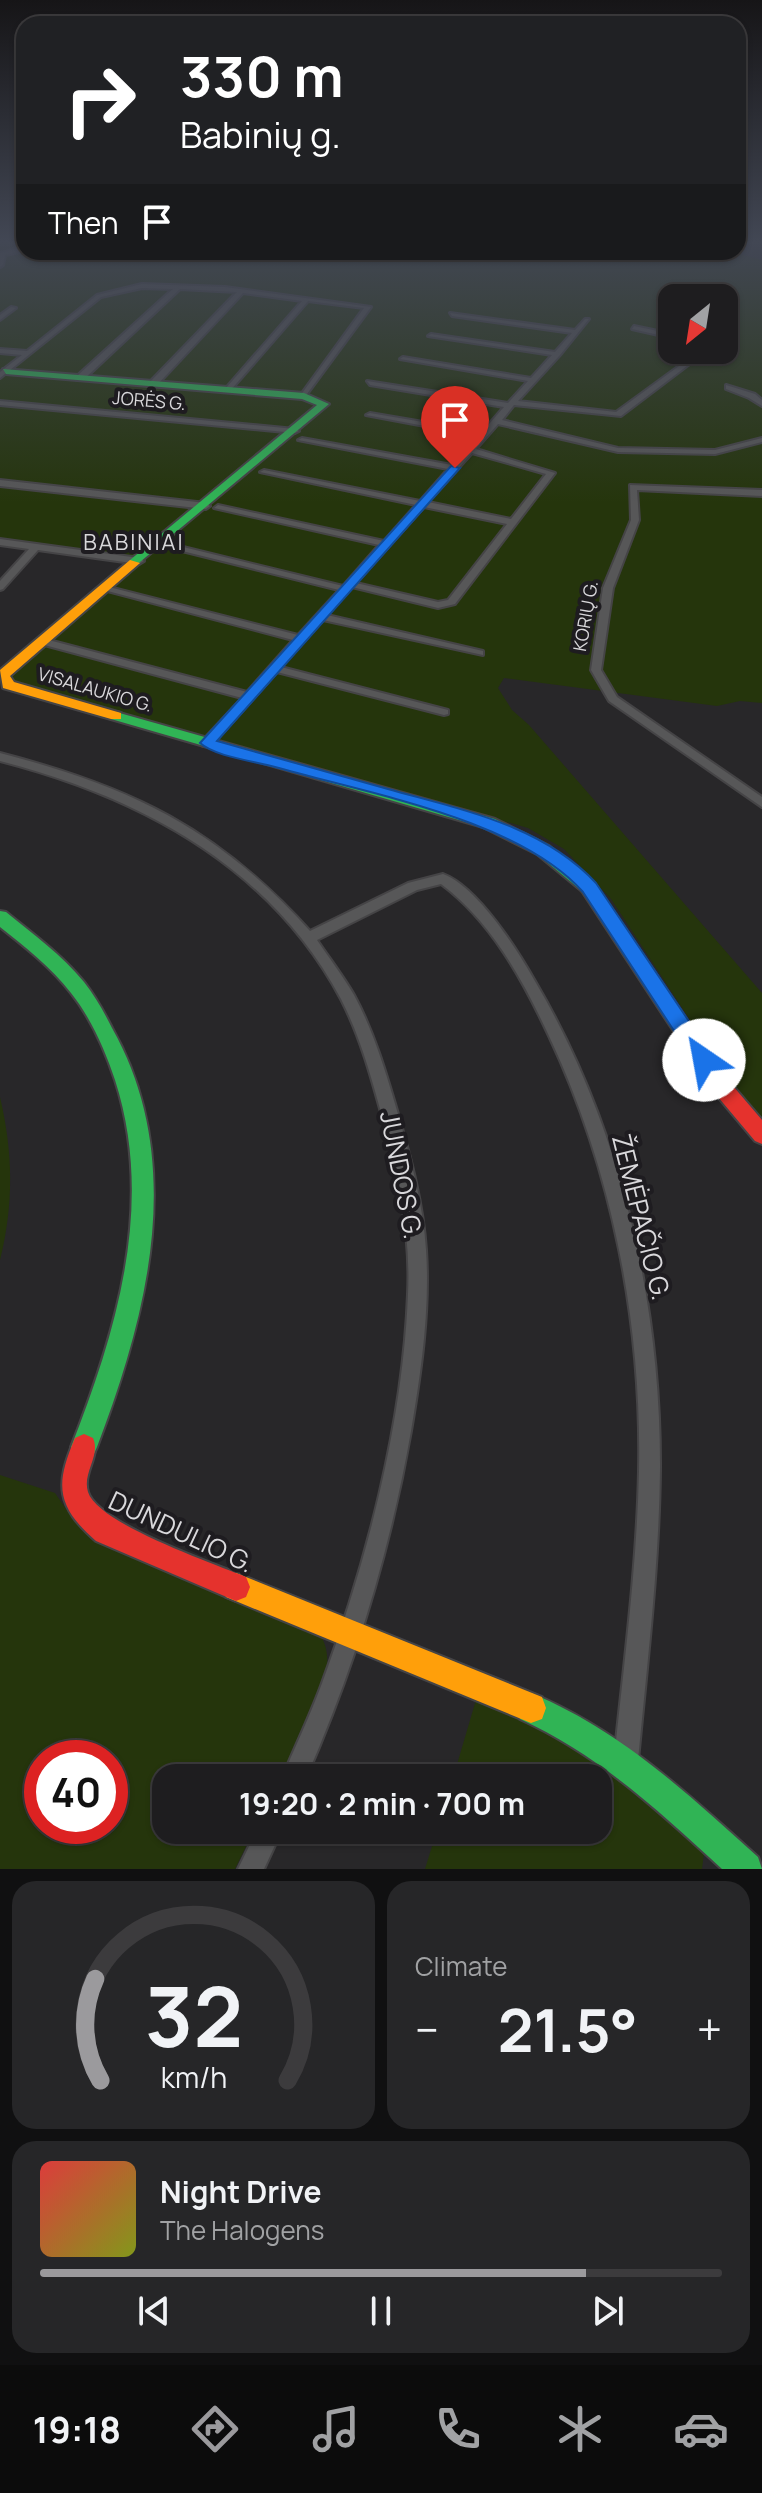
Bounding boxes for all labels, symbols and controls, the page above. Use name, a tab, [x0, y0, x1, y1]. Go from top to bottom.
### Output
text: 330 m	[180, 37, 344, 114]
icon: right	[48, 48, 152, 152]
text: Babinių g.	[180, 110, 341, 159]
icon: arrive	[135, 200, 179, 244]
text: Then	[48, 202, 119, 243]
north arrow	[658, 284, 738, 364]
map controls	[658, 284, 738, 364]
street label: JORĖS G.	[111, 385, 187, 415]
pin	[421, 386, 489, 468]
icon: arrive	[433, 398, 477, 442]
district label: BABINIAI	[83, 527, 185, 557]
street label: KORIŲ G.	[567, 579, 603, 653]
street label: VISALAUKIO G.	[35, 661, 155, 717]
position arrow	[662, 1018, 746, 1102]
street label: JUNDOS G.	[372, 1108, 432, 1242]
street label: ŽEMĖPAČIO G.	[604, 1130, 680, 1304]
street label: DUNDULIO G.	[103, 1482, 260, 1580]
speed limit sign: 40	[24, 1740, 128, 1844]
text: 19:20 · 2 min · 700 m	[239, 1783, 525, 1824]
text: Climate	[415, 1948, 507, 1984]
text: 32	[145, 1958, 242, 2072]
text: 21.5°	[498, 1988, 638, 2070]
text: −	[415, 1999, 439, 2059]
text: +	[697, 1999, 722, 2059]
text: km/h	[160, 2058, 227, 2097]
text: Night Drive	[160, 2171, 322, 2212]
text: The Halogens	[160, 2212, 324, 2248]
icon: previous	[132, 2289, 176, 2333]
icon: pause	[359, 2289, 403, 2333]
icon: next	[586, 2289, 630, 2333]
icon: directions	[187, 2401, 243, 2457]
icon: music	[308, 2401, 364, 2457]
icon: phone	[430, 2401, 486, 2457]
icon: climate	[552, 2401, 608, 2457]
icon: car	[673, 2401, 729, 2457]
text: 19:18	[33, 2405, 121, 2454]

